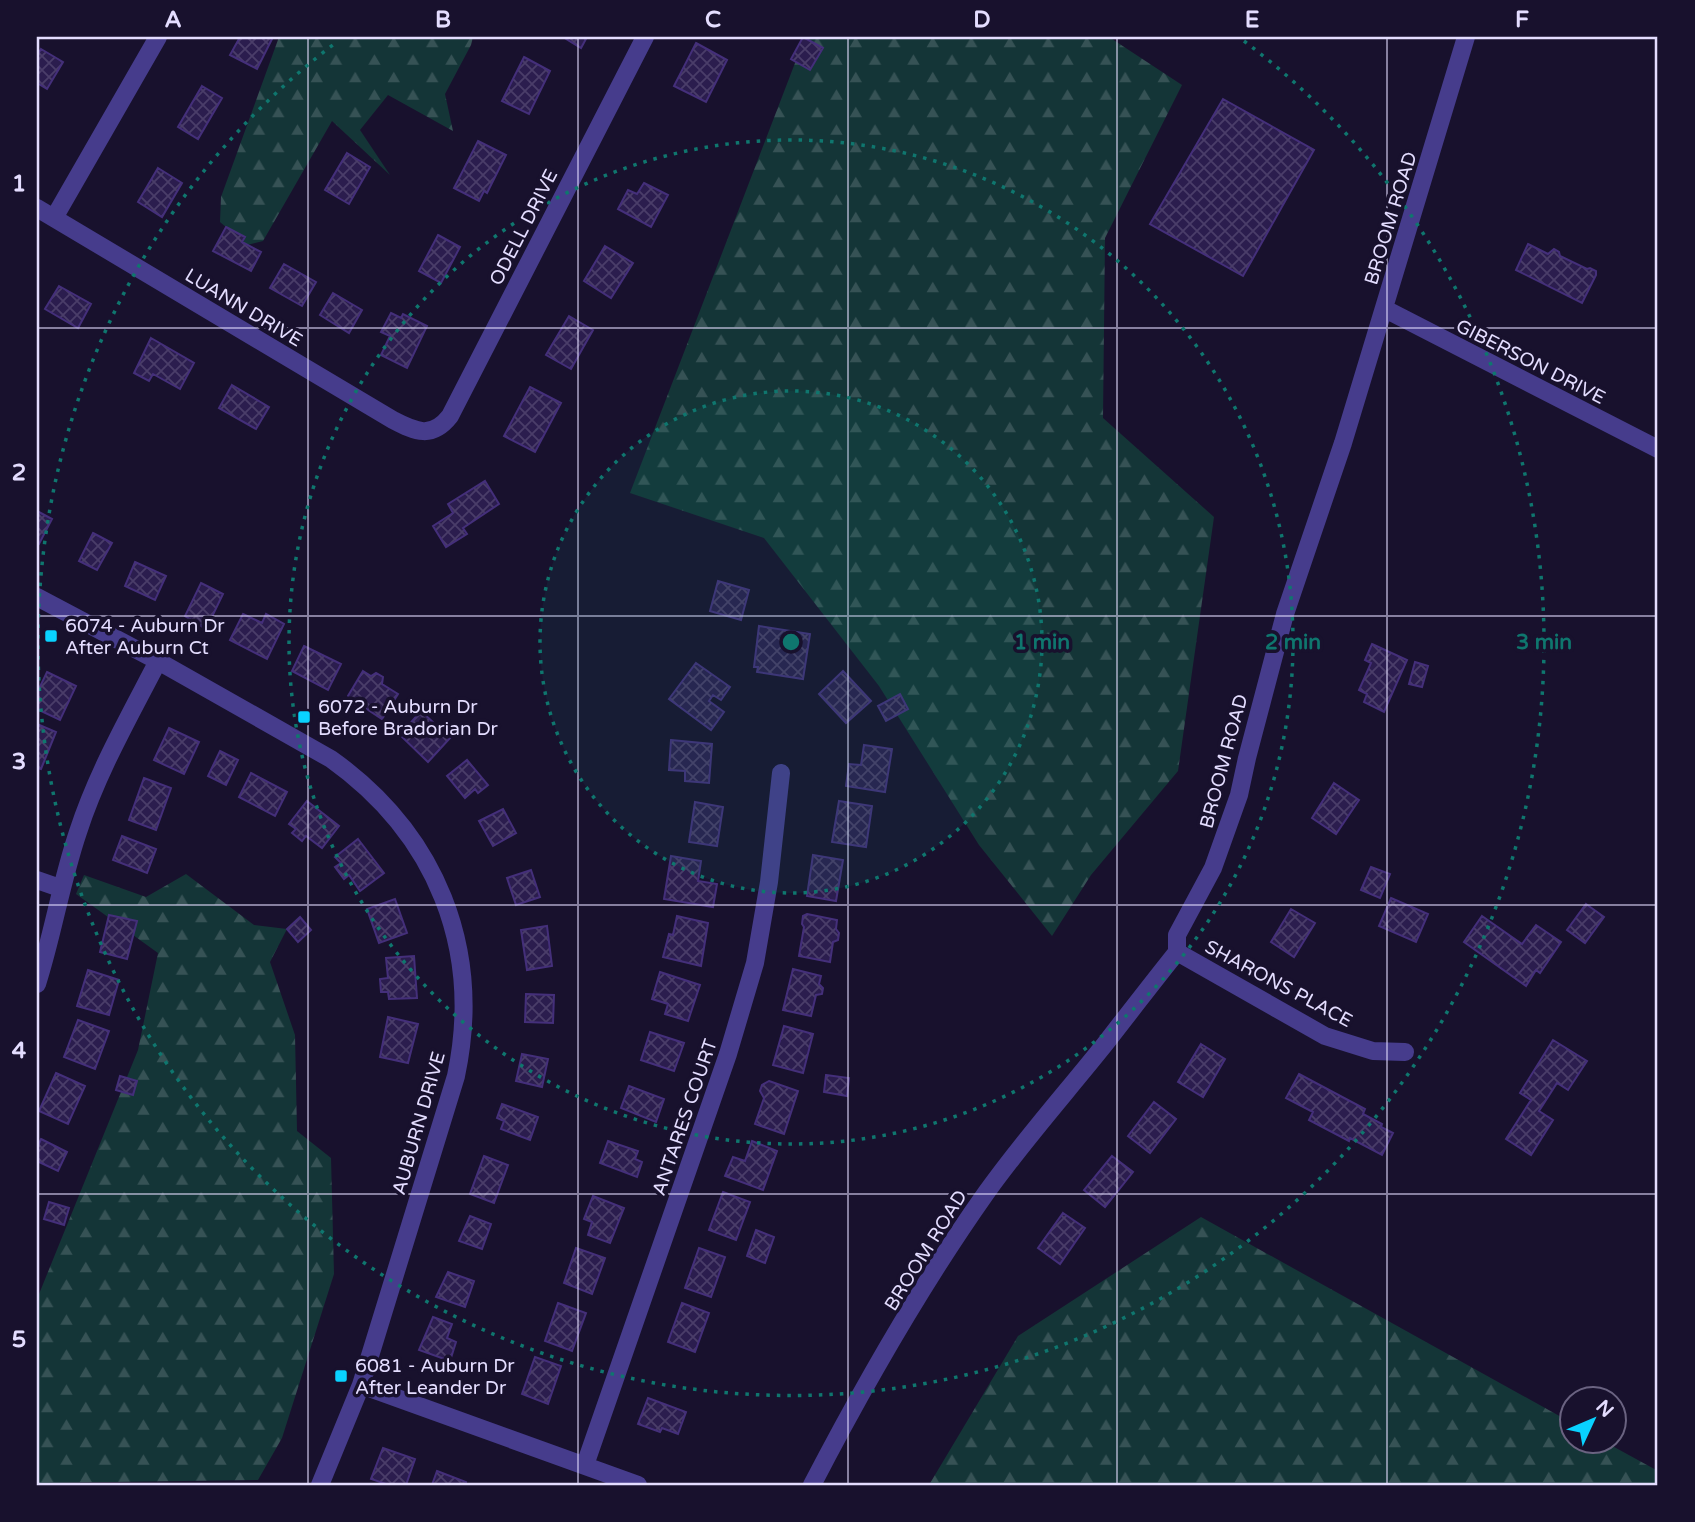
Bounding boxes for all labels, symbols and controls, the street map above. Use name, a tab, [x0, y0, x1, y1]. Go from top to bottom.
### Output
text: A	[164, 6, 182, 34]
text: B	[435, 6, 451, 34]
text: C	[705, 6, 721, 34]
text: D	[973, 6, 991, 34]
text: E	[1245, 6, 1259, 34]
text: F	[1515, 6, 1529, 34]
street label: BROOM ROAD	[1360, 149, 1422, 287]
street label: ODELL DRIVE	[485, 166, 563, 289]
text: 1	[12, 170, 26, 198]
street label: LUANN DRIVE	[181, 264, 306, 351]
street label: GIBERSON DRIVE	[1452, 315, 1609, 409]
text: 2	[12, 459, 26, 487]
place label: 6074 - Auburn Dr After Auburn Ct	[65, 615, 225, 659]
marker: 6074 - Auburn Dr After Auburn Ct	[43, 628, 59, 644]
centre of rings	[779, 630, 803, 654]
text: 1 min	[1014, 630, 1070, 655]
text: 2 min	[1265, 630, 1321, 655]
text: 3 min	[1516, 630, 1572, 655]
street label: BROOM ROAD	[1195, 692, 1252, 831]
place label: 6072 - Auburn Dr Before Bradorian Dr	[318, 696, 499, 740]
marker: 6072 - Auburn Dr Before Bradorian Dr	[296, 709, 312, 725]
text: 3	[12, 748, 26, 776]
street label: SHARONS PLACE	[1201, 936, 1356, 1032]
street label: ANTARES COURT	[648, 1036, 722, 1198]
text: 4	[12, 1037, 27, 1065]
street label: AUBURN DRIVE	[388, 1049, 450, 1197]
street label: BROOM ROAD	[880, 1186, 972, 1315]
text: 5	[12, 1326, 26, 1354]
place label: 6081 - Auburn Dr After Leander Dr	[355, 1355, 515, 1399]
marker: 6081 - Auburn Dr After Leander Dr	[333, 1368, 349, 1384]
north arrow	[1558, 1386, 1628, 1456]
text: N	[1591, 1396, 1618, 1422]

